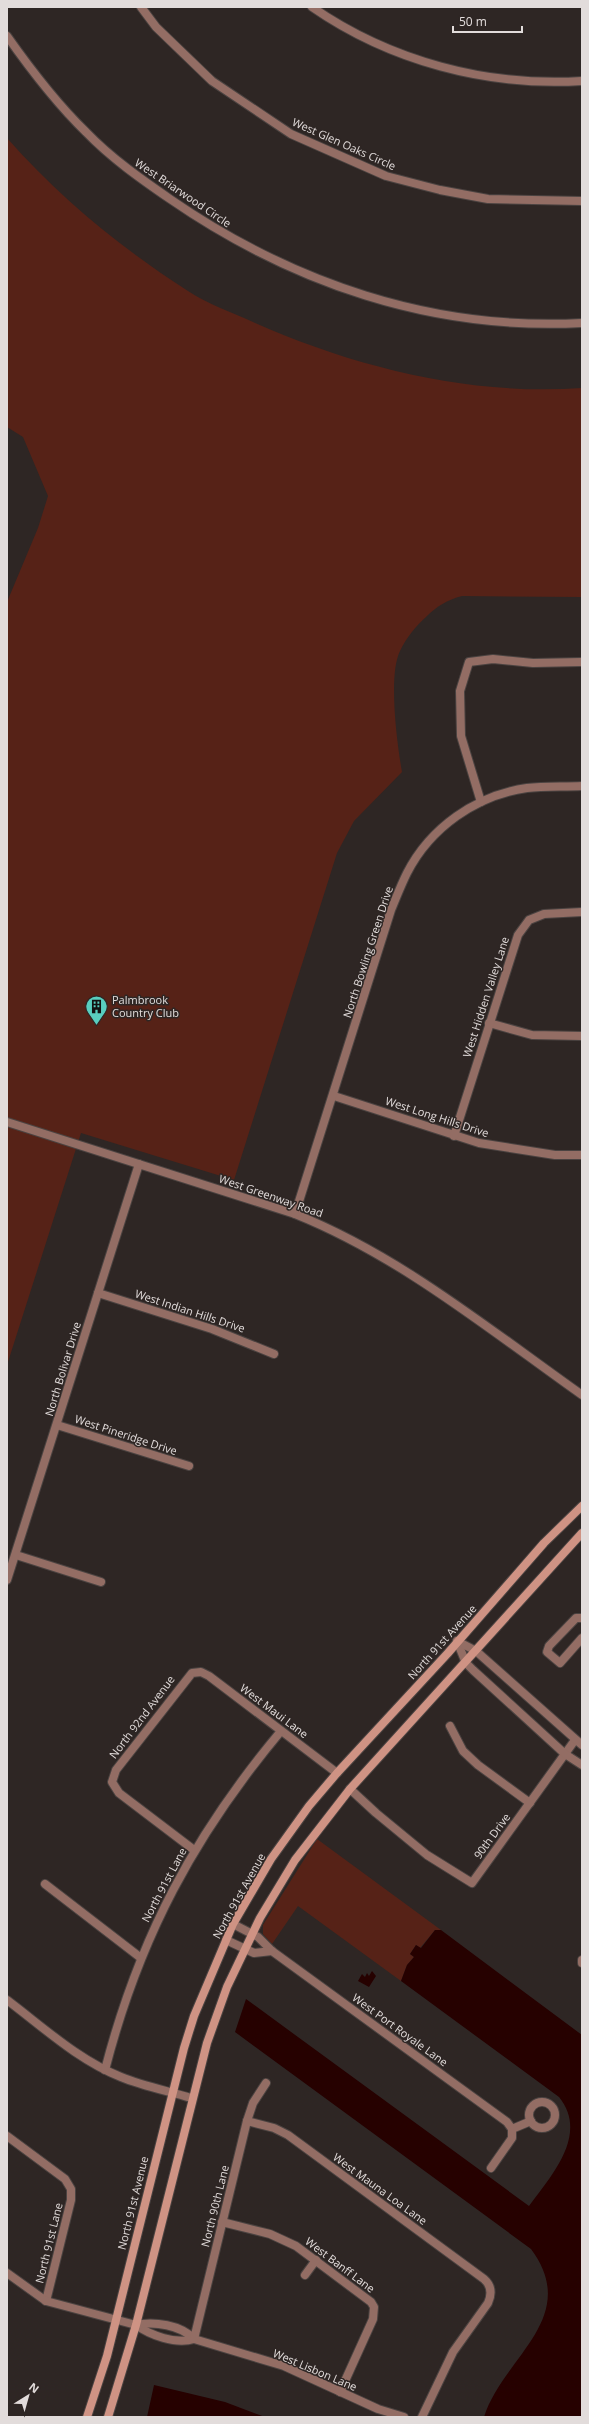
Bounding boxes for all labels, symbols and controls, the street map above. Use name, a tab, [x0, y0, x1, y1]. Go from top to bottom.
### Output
scale bar	[453, 8, 522, 34]
text: 50 m	[459, 13, 487, 30]
street label: West Glen Oaks Circle	[290, 114, 398, 173]
street label: West Briarwood Circle	[132, 155, 234, 230]
street label: North Bowling Green Drive	[339, 884, 396, 1020]
street label: West Hidden Valley Lane	[459, 935, 512, 1059]
place label: Palmbrook Country Club	[112, 992, 179, 1020]
building icon: Palmbrook Country Club	[83, 993, 109, 1026]
street label: West Long Hills Drive	[384, 1093, 491, 1140]
street label: West Greenway Road	[217, 1171, 325, 1220]
street label: West Indian Hills Drive	[133, 1286, 247, 1335]
street label: North Bolivar Drive	[41, 1320, 84, 1418]
street label: West Pineridge Drive	[73, 1411, 179, 1458]
street label: North 91st Avenue	[404, 1601, 479, 1682]
street label: North 92nd Avenue	[105, 1672, 178, 1761]
street label: West Maui Lane	[237, 1680, 311, 1741]
street label: 90th Drive	[470, 1810, 513, 1862]
street label: North 91st Lane	[138, 1845, 189, 1925]
street label: North 91st Avenue	[209, 1850, 268, 1941]
street label: West Port Royale Lane	[350, 1990, 451, 2069]
street label: West Mauna Loa Lane	[330, 2149, 430, 2228]
street label: North 91st Avenue	[114, 2155, 151, 2251]
street label: North 90th Lane	[197, 2163, 232, 2248]
street label: North 91st Lane	[31, 2201, 66, 2285]
street label: West Banff Lane	[303, 2234, 378, 2296]
street label: West Lisbon Lane	[271, 2345, 359, 2394]
north arrow	[8, 2376, 48, 2416]
text: N	[26, 2379, 42, 2396]

